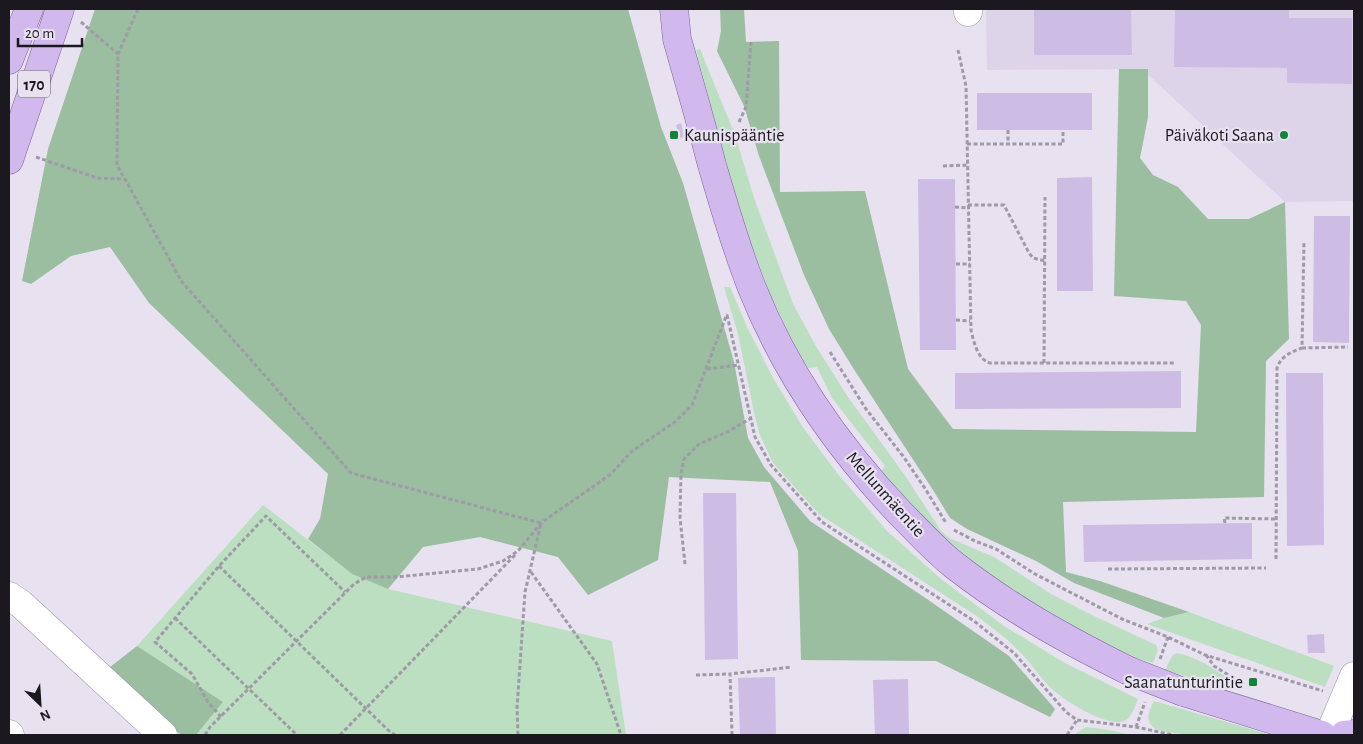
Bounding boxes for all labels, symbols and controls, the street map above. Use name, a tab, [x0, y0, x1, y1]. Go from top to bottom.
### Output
scale bar	[18, 15, 81, 47]
text: 20 m	[25, 26, 54, 41]
road number: 170	[18, 70, 50, 98]
place label: Kaunispääntie	[684, 127, 785, 145]
place label: Päiväkoti Saana	[1165, 127, 1274, 145]
marker: Kaunispääntie	[668, 129, 680, 141]
marker: Päiväkoti Saana	[1278, 129, 1290, 141]
street label: Mellunmäentie	[842, 449, 928, 541]
place label: Saanatunturintie	[1124, 674, 1243, 692]
marker: Saanatunturintie	[1247, 676, 1259, 688]
north arrow	[15, 679, 65, 729]
text: N	[38, 706, 52, 723]

